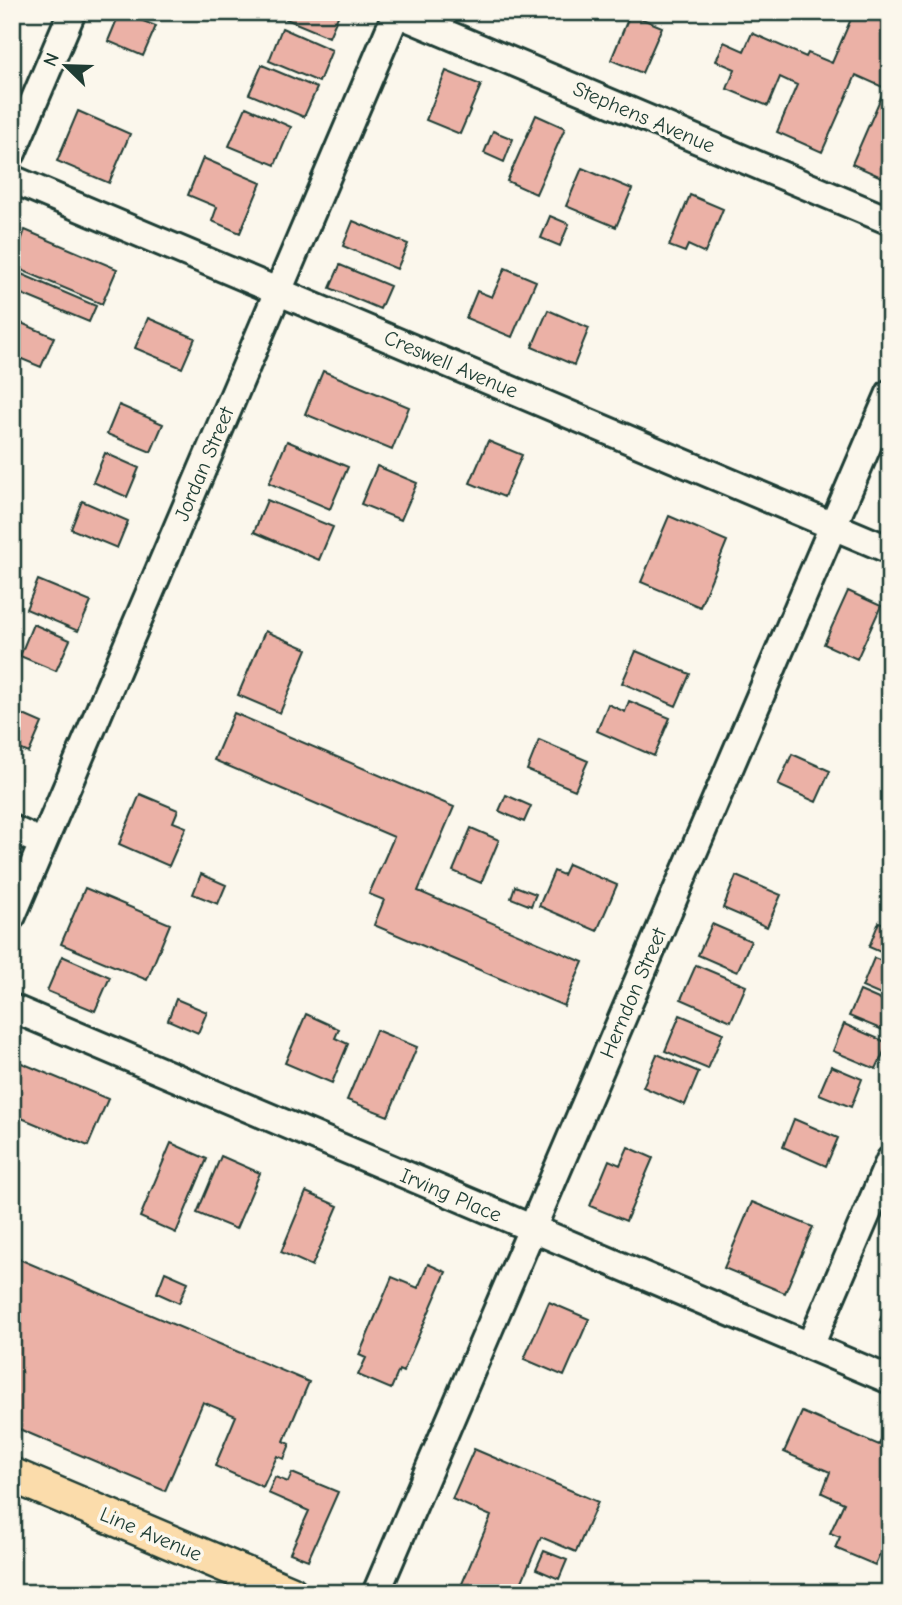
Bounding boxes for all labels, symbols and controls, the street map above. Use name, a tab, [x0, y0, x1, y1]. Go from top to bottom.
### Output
north arrow	[32, 32, 102, 102]
text: N	[39, 50, 64, 70]
street label: Stephens Avenue	[569, 76, 719, 158]
street label: Creswell Avenue	[381, 325, 521, 403]
street label: Jordan Street	[169, 402, 239, 525]
street label: Herndon Street	[595, 923, 672, 1062]
street label: Irving Place	[397, 1163, 505, 1227]
street label: Line Avenue	[96, 1502, 206, 1566]

